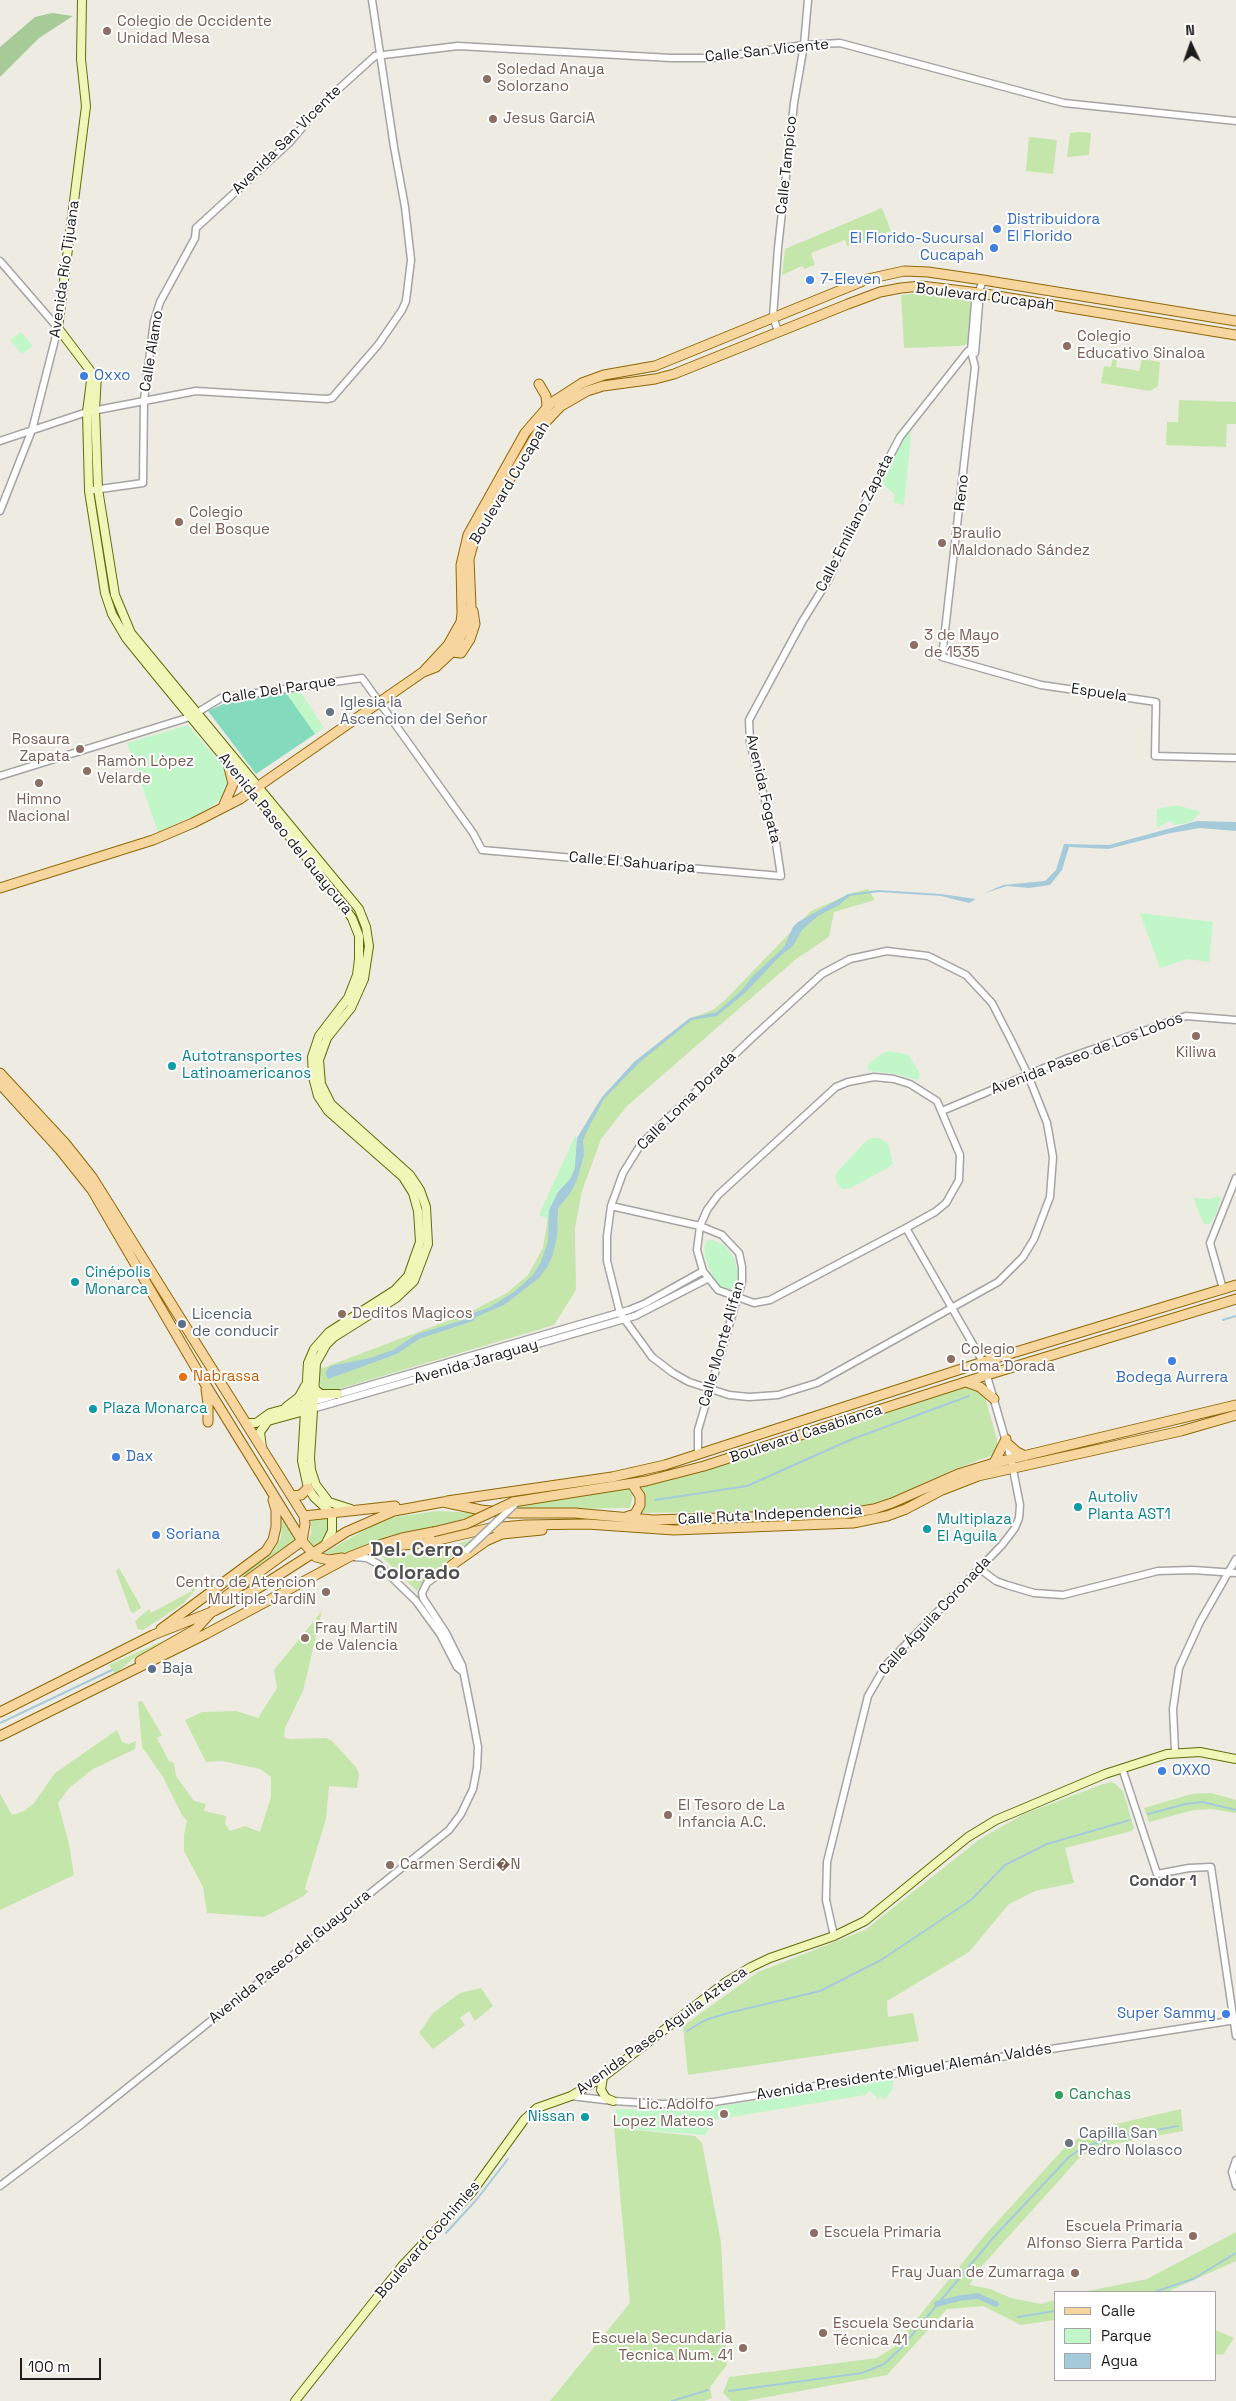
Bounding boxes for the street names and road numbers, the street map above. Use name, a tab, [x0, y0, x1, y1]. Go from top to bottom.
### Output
street label: Calle San Vicente	[704, 36, 830, 66]
street label: Avenida San Vicente	[229, 82, 345, 198]
street label: Calle Tampico	[773, 115, 801, 215]
street label: Avenida Río Tijuana	[46, 199, 84, 339]
street label: Boulevard Cucapah	[914, 280, 1056, 314]
street label: Calle Alamo	[137, 309, 167, 393]
street label: Boulevard Cucapah	[466, 418, 554, 548]
street label: Calle Emiliano Zapata	[812, 451, 898, 595]
street label: Reno	[951, 474, 973, 512]
street label: Calle Del Parque	[221, 672, 337, 708]
street label: Espuela	[1070, 680, 1128, 706]
street label: Avenida Fogata	[742, 733, 784, 845]
street label: Avenida Paseo del Guaycura	[214, 749, 356, 919]
street label: Calle El Sahuaripa	[568, 849, 696, 877]
street label: Avenida Paseo de Los Lobos	[989, 1009, 1185, 1099]
street label: Calle Loma Dorada	[634, 1048, 740, 1154]
street label: Calle Monte Alifan	[695, 1279, 749, 1409]
street label: Avenida Jaraguay	[412, 1336, 540, 1388]
street label: Boulevard Casablanca	[727, 1401, 885, 1467]
street label: Calle Ruta Independencia	[677, 1501, 863, 1529]
street label: Calle Águila Coronada	[875, 1553, 995, 1679]
street label: Avenida Paseo del Guaycura	[205, 1886, 375, 2028]
street label: Avenida Paseo Aguila Azteca	[573, 1963, 751, 2099]
street label: Avenida Presidente Miguel Alemán Valdés	[755, 2040, 1053, 2104]
street label: Boulevard Cochimies	[372, 2177, 484, 2303]

